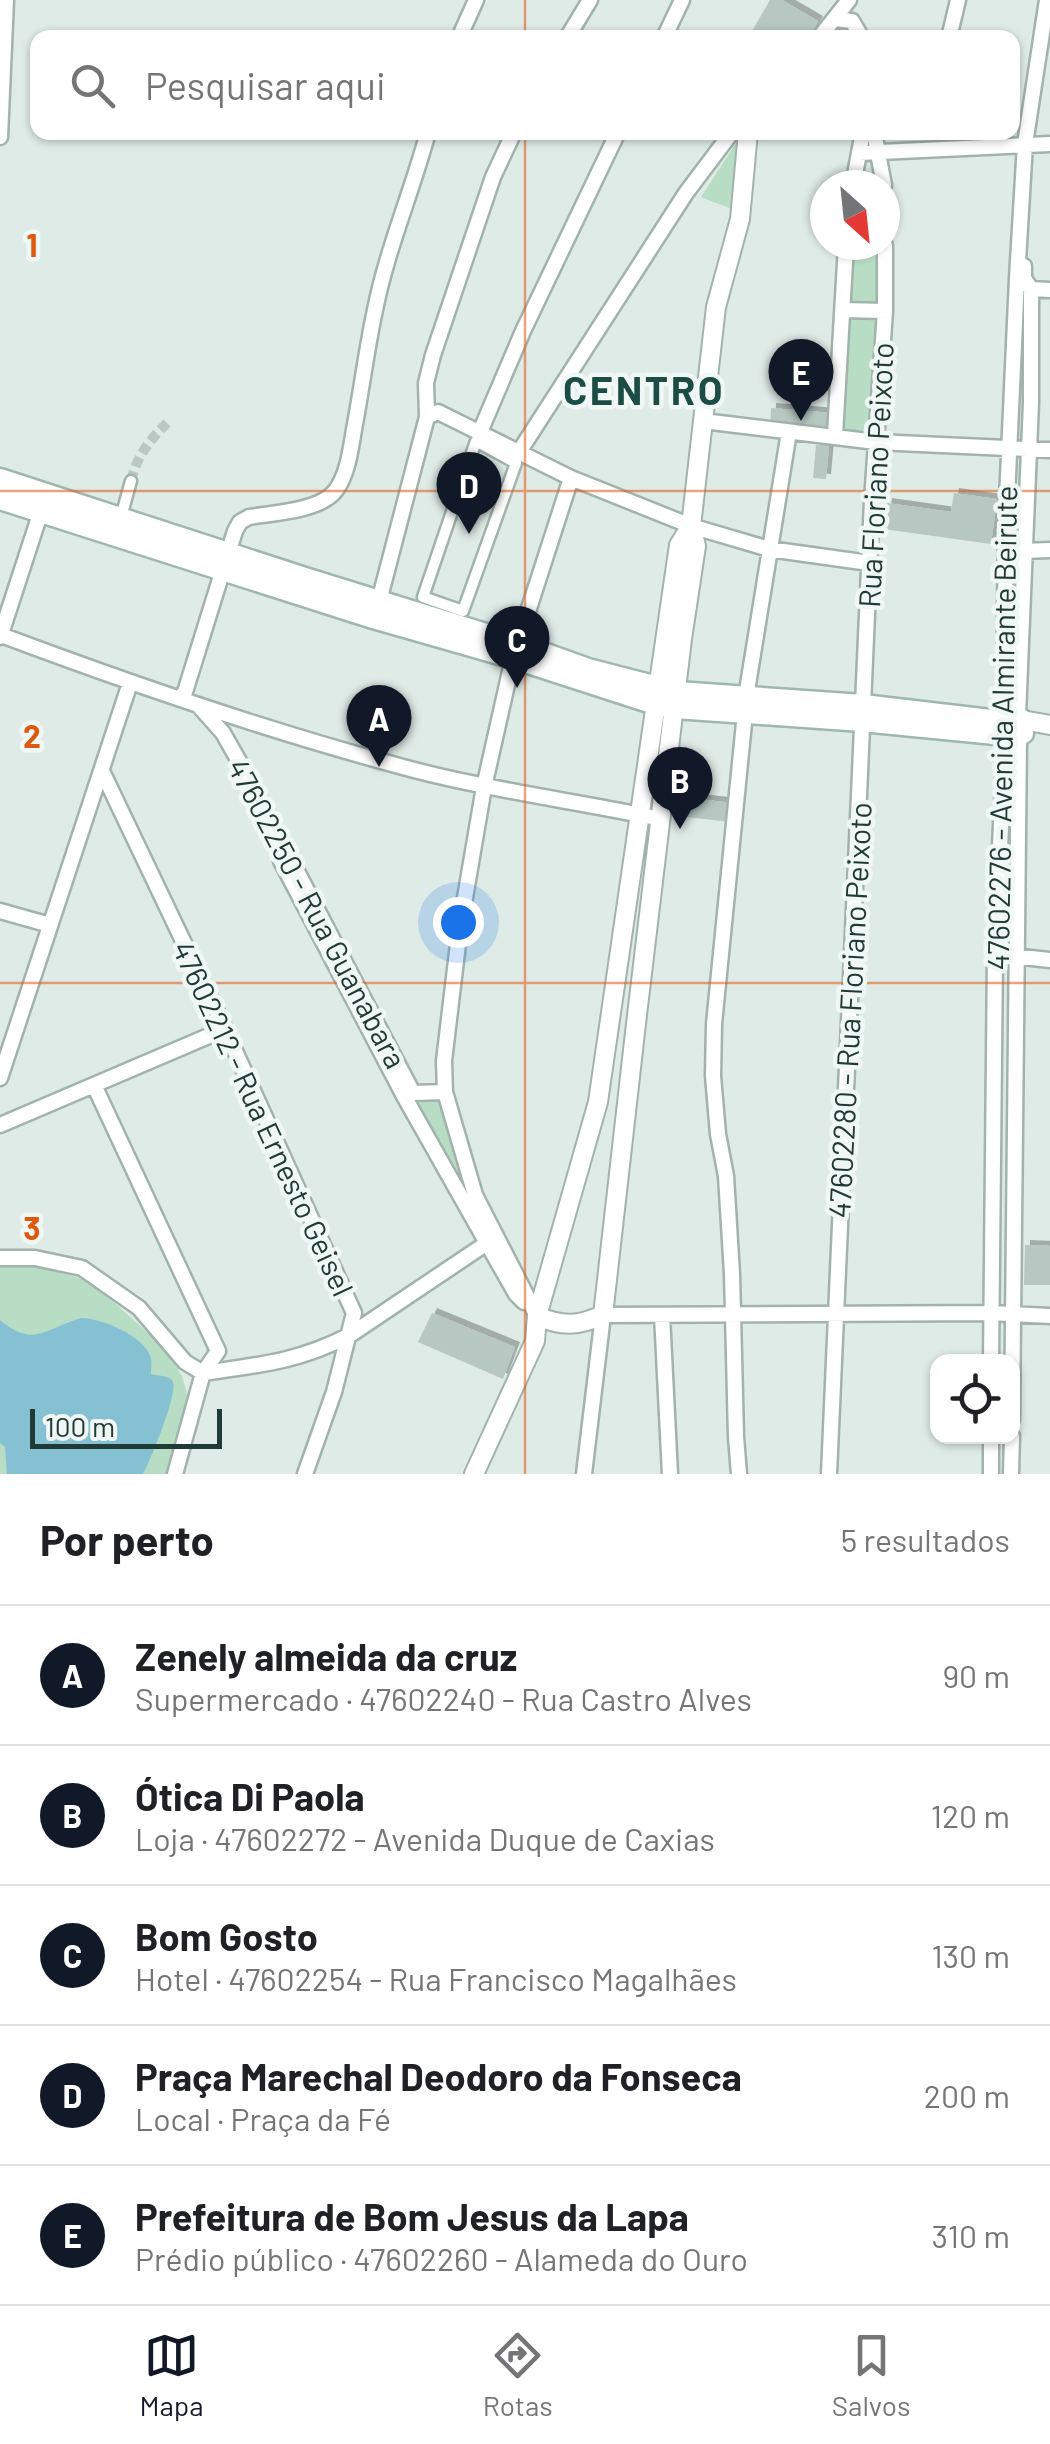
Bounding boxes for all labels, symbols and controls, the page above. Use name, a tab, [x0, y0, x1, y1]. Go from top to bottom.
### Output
search box	[30, 30, 1020, 140]
icon: search	[65, 58, 120, 113]
text: Pesquisar aqui	[145, 62, 386, 108]
north arrow	[810, 170, 900, 260]
text: 1	[26, 225, 38, 263]
pin: E	[768, 338, 834, 421]
street label: Rua Floriano Peixoto	[850, 341, 900, 609]
district label: CENTRO	[563, 365, 725, 413]
pin: D	[436, 452, 502, 534]
street label: 47602276 - Avenida Almirante Beirute	[979, 485, 1023, 971]
pin: C	[484, 606, 550, 688]
pin: A	[346, 684, 412, 767]
text: 2	[23, 716, 41, 754]
pin: B	[648, 746, 712, 829]
street label: 47602250 - Rua Guanabara	[221, 752, 415, 1074]
street label: 47602280 - Rua Floriano Peixoto	[820, 801, 878, 1219]
your location	[433, 897, 484, 948]
street label: 47602212 - Rua Ernesto Geisel	[166, 935, 362, 1301]
text: 3	[23, 1208, 41, 1246]
map controls	[930, 1354, 1020, 1444]
button: locate	[930, 1354, 1020, 1444]
scale bar	[30, 1404, 222, 1448]
text: 100 m	[45, 1409, 115, 1443]
text: Por perto	[40, 1514, 214, 1564]
text: 5 resultados	[841, 1520, 1010, 1558]
text: Zenely almeida da cruz	[135, 1633, 517, 1679]
text: A	[62, 1656, 83, 1694]
text: 90 m	[942, 1656, 1010, 1694]
text: Supermercado · 47602240 - Rua Castro Alves	[135, 1679, 752, 1717]
text: Ótica Di Paola	[135, 1773, 365, 1819]
text: B	[63, 1796, 82, 1834]
text: 120 m	[931, 1796, 1010, 1834]
text: Loja · 47602272 - Avenida Duque de Caxias	[135, 1819, 715, 1857]
text: Bom Gosto	[135, 1913, 318, 1959]
text: C	[63, 1936, 82, 1974]
text: 130 m	[931, 1936, 1010, 1974]
text: Hotel · 47602254 - Rua Francisco Magalhães	[135, 1959, 737, 1997]
text: Praça Marechal Deodoro da Fonseca	[135, 2053, 742, 2099]
text: D	[63, 2076, 82, 2114]
text: 200 m	[924, 2076, 1010, 2114]
text: Local · Praça da Fé	[135, 2099, 391, 2137]
text: Prefeitura de Bom Jesus da Lapa	[135, 2193, 689, 2239]
text: E	[63, 2216, 82, 2254]
text: 310 m	[932, 2216, 1010, 2254]
text: Prédio público · 47602260 - Alameda do Ouro	[135, 2239, 748, 2277]
tab: Mapa	[140, 2328, 204, 2422]
tab: Rotas	[483, 2328, 553, 2422]
tab: Salvos	[832, 2328, 910, 2422]

